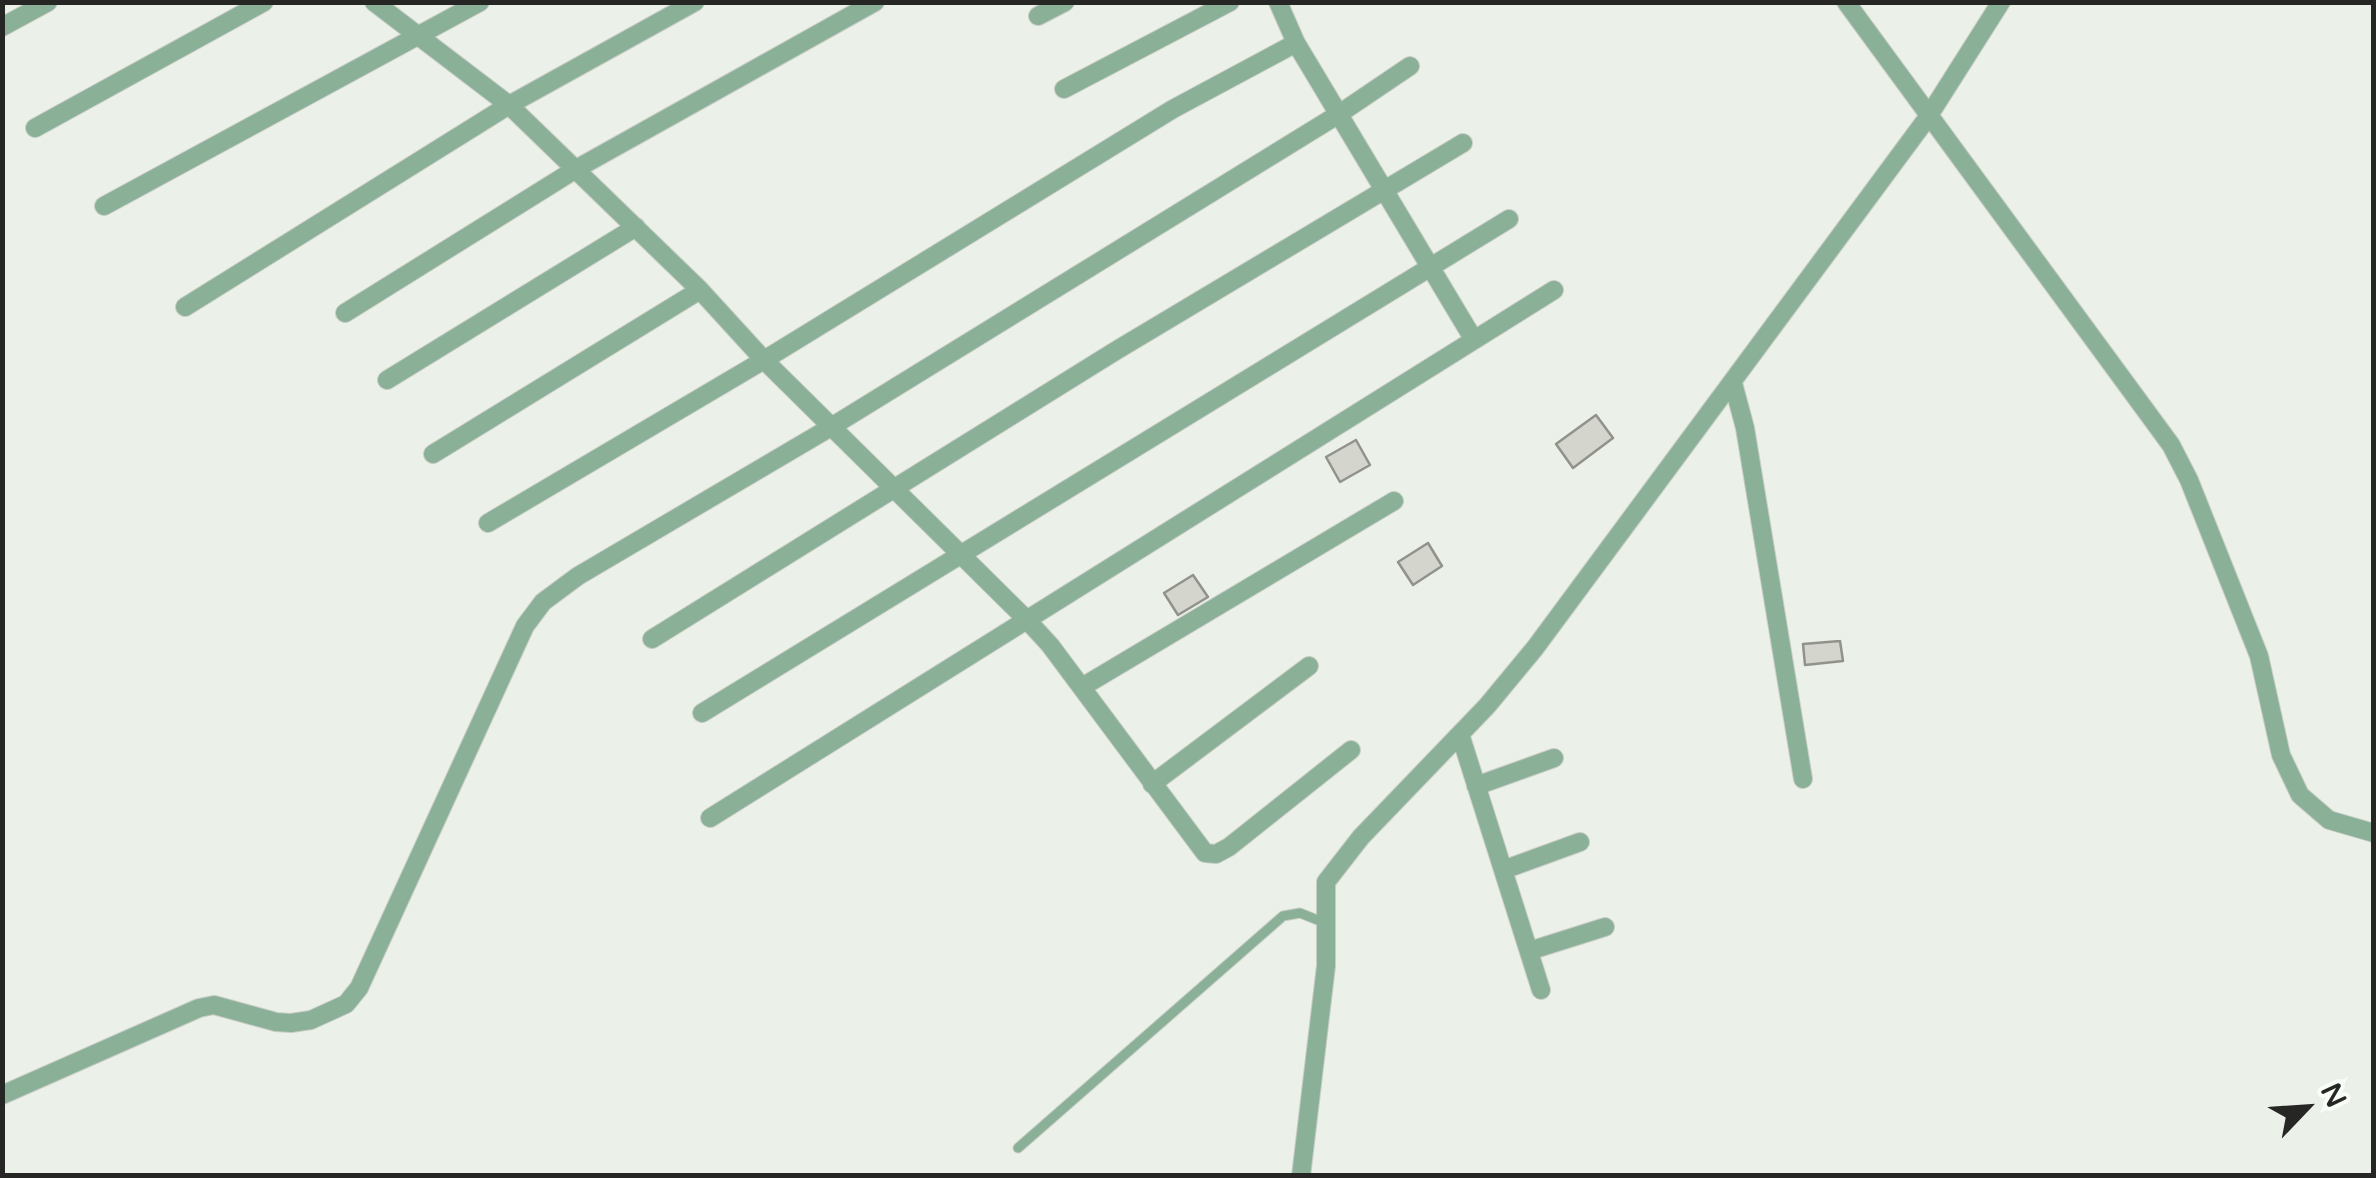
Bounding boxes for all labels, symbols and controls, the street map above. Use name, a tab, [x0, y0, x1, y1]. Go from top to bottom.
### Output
north arrow	[2256, 1058, 2356, 1158]
text: N	[2313, 1078, 2353, 1113]

